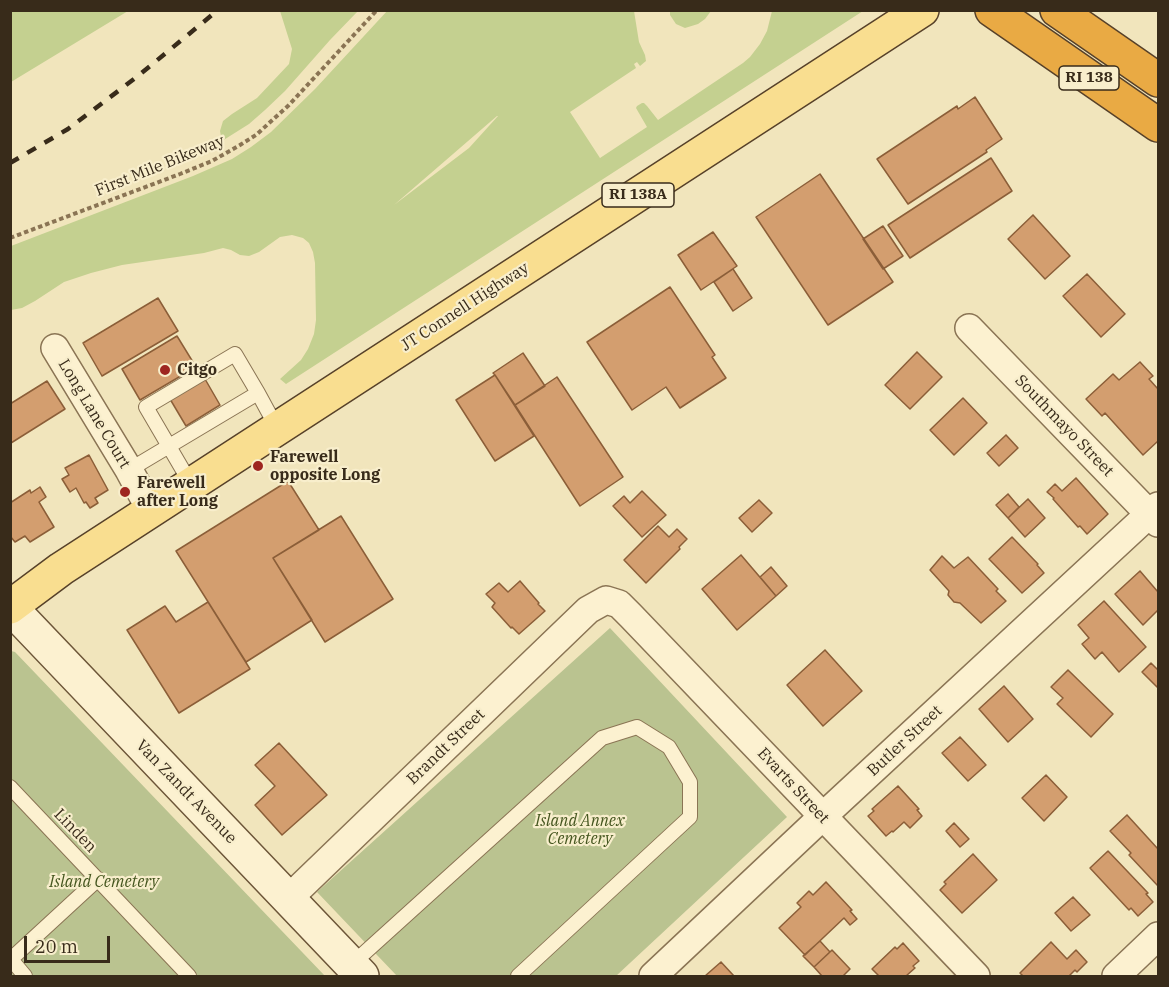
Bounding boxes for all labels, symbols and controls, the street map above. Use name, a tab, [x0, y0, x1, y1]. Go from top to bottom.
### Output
road number: RI 138	[1059, 66, 1119, 90]
street label: First Mile Bikeway	[93, 131, 227, 201]
road number: RI 138A	[602, 183, 674, 207]
street label: JT Connell Highway	[397, 258, 533, 356]
street label: Long Lane Court	[54, 356, 134, 472]
place label: Citgo	[177, 360, 217, 380]
marker: Citgo	[158, 363, 172, 377]
street label: Southmayo Street	[1011, 371, 1117, 481]
place label: Farewell opposite Long	[270, 447, 380, 485]
marker: Farewell opposite Long	[251, 459, 265, 473]
place label: Farewell after Long	[137, 473, 218, 511]
marker: Farewell after Long	[118, 485, 132, 499]
street label: Butler Street	[864, 702, 946, 780]
street label: Brandt Street	[403, 705, 489, 789]
street label: Van Zandt Avenue	[132, 736, 240, 848]
street label: Evarts Street	[753, 744, 833, 828]
street label: Linden	[50, 805, 100, 857]
park label: Island Annex Cemetery	[535, 811, 625, 849]
park label: Island Cemetery	[49, 872, 159, 892]
scale bar	[27, 924, 112, 962]
text: 20 m	[35, 935, 78, 958]

